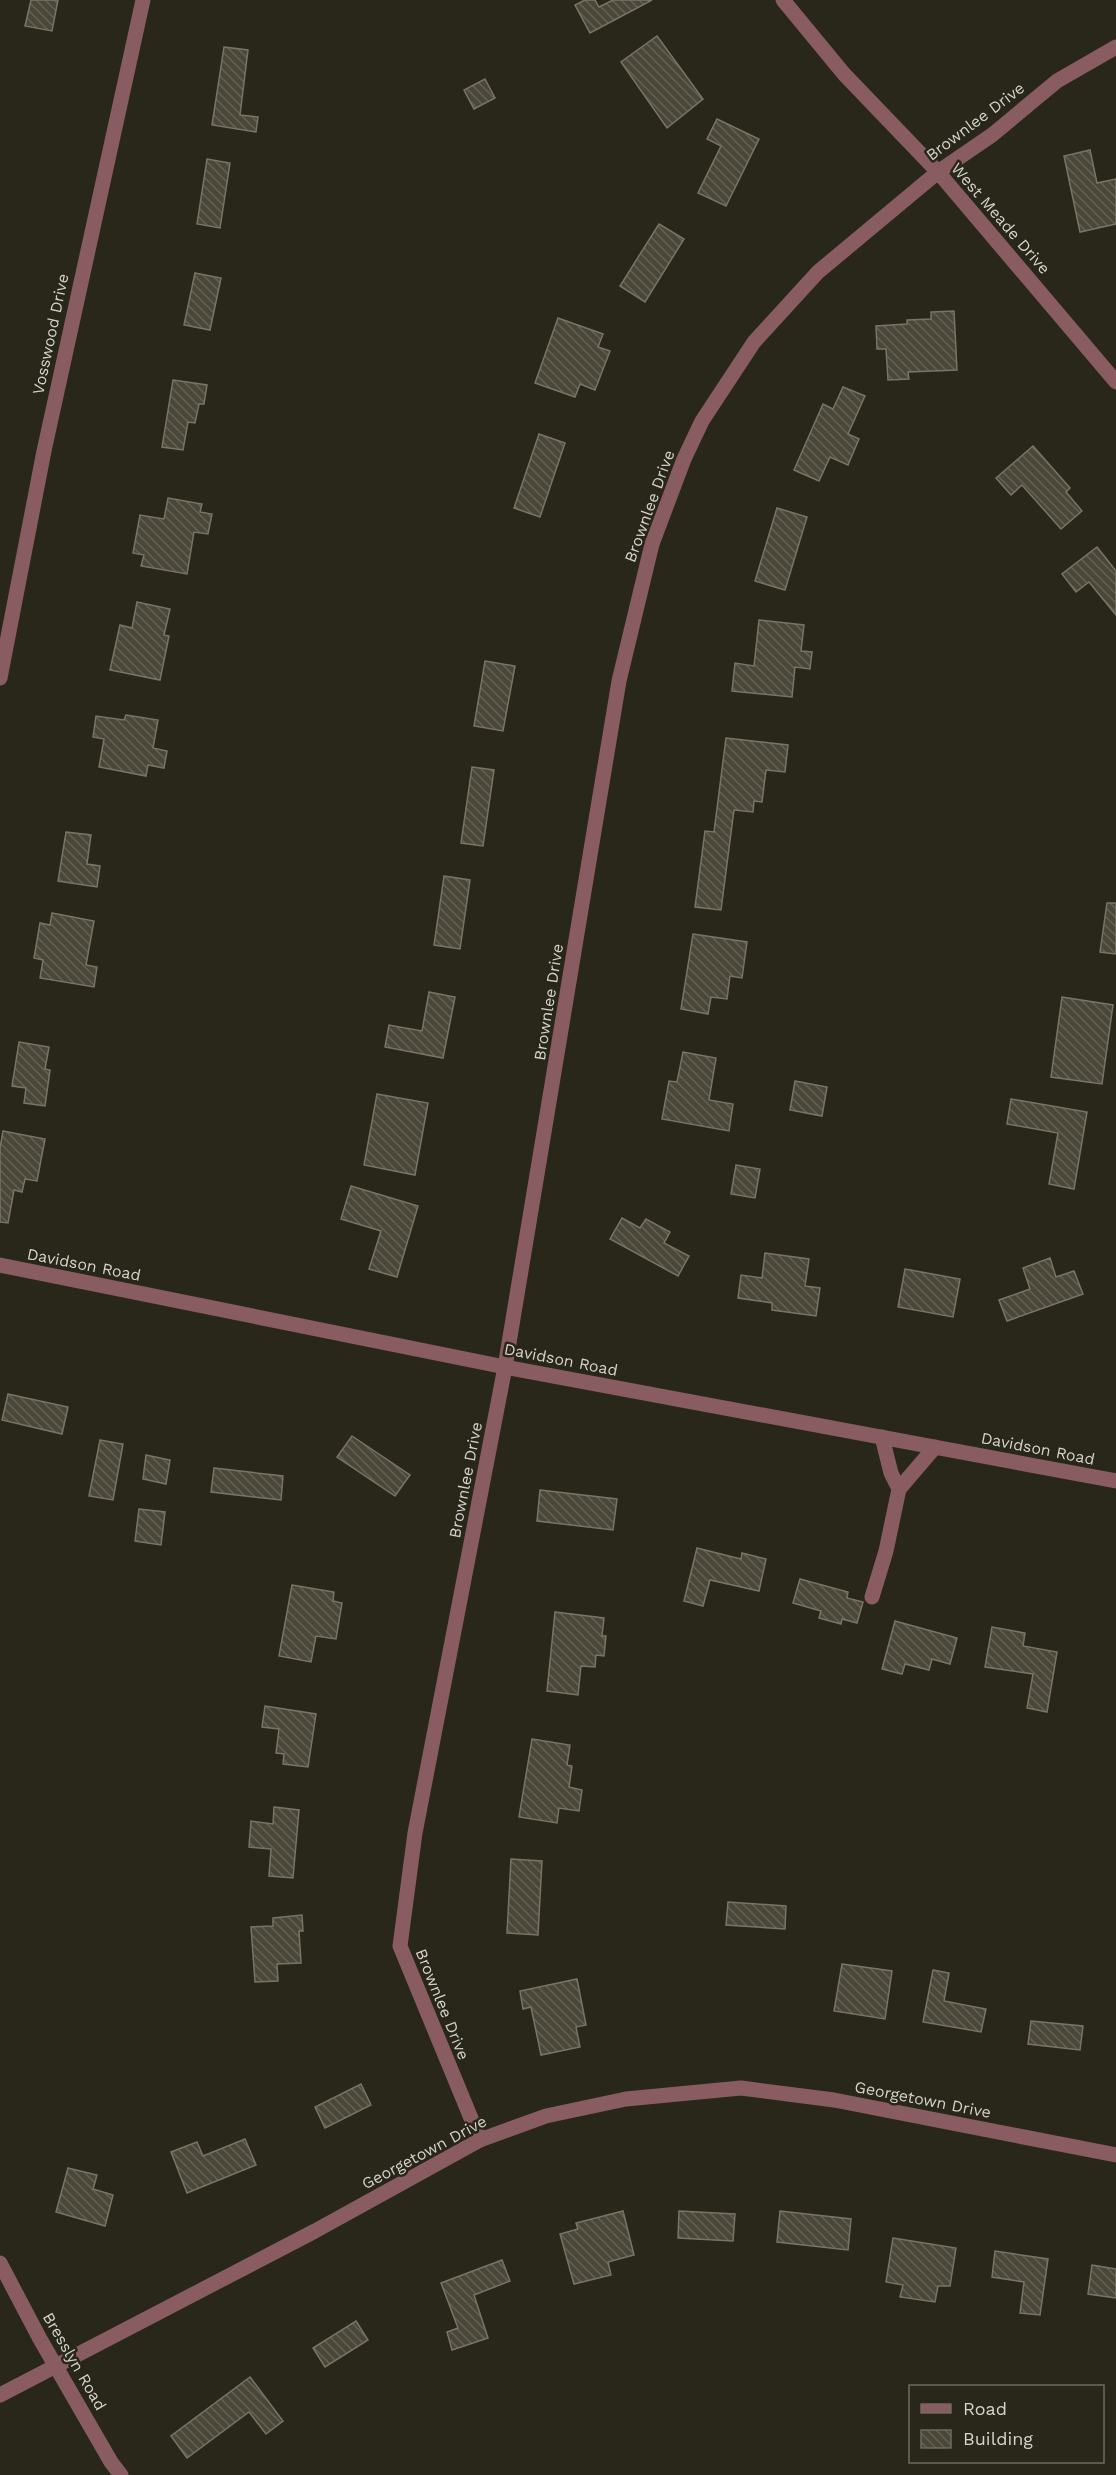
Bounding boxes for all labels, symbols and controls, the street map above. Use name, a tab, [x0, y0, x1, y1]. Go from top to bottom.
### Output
street label: Brownlee Drive	[922, 78, 1028, 164]
street label: West Meade Drive	[947, 159, 1054, 278]
street label: Vosswood Drive	[28, 272, 73, 396]
street label: Brownlee Drive	[620, 448, 679, 565]
street label: Brownlee Drive	[530, 942, 567, 1062]
street label: Davidson Road	[25, 1244, 142, 1285]
street label: Davidson Road	[502, 1339, 619, 1380]
street label: Brownlee Drive	[445, 1420, 486, 1540]
street label: Davidson Road	[979, 1428, 1096, 1469]
street label: Brownlee Drive	[412, 1946, 473, 2062]
street label: Georgetown Drive	[853, 2077, 993, 2122]
street label: Georgetown Drive	[359, 2112, 490, 2193]
street label: Bresslyn Road	[39, 2309, 110, 2414]
legend	[909, 2385, 1104, 2463]
text: Road	[963, 2398, 1007, 2419]
text: Building	[963, 2428, 1033, 2449]

